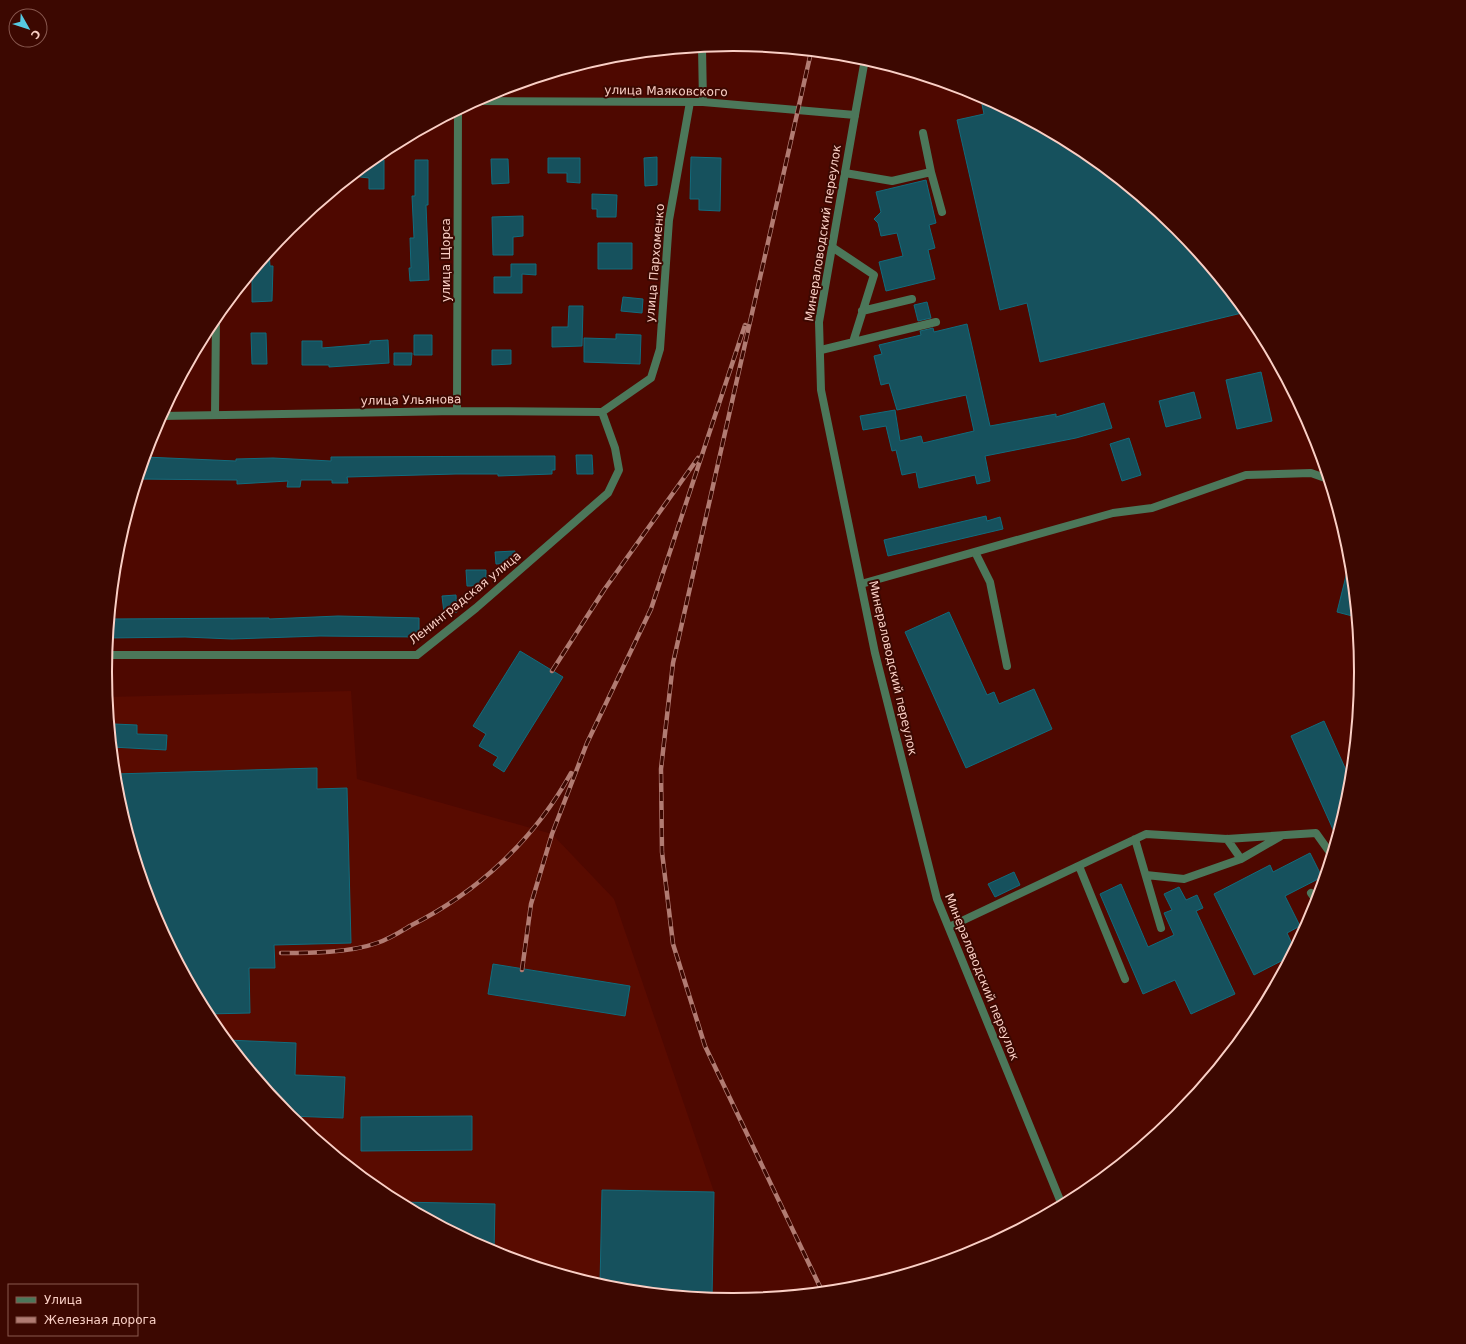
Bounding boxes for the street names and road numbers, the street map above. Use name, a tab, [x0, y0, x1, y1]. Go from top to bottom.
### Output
street label: улица Маяковского	[604, 83, 728, 99]
street label: Минераловодский переулок	[802, 144, 844, 322]
street label: улица Пархоменко	[643, 203, 667, 323]
street label: улица Щорса	[439, 218, 453, 302]
street label: улица Ульянова	[360, 392, 462, 408]
street label: Ленинградская улица	[406, 549, 524, 647]
street label: Минераловодский переулок	[866, 579, 920, 757]
street label: Минераловодский переулок	[942, 891, 1022, 1063]

